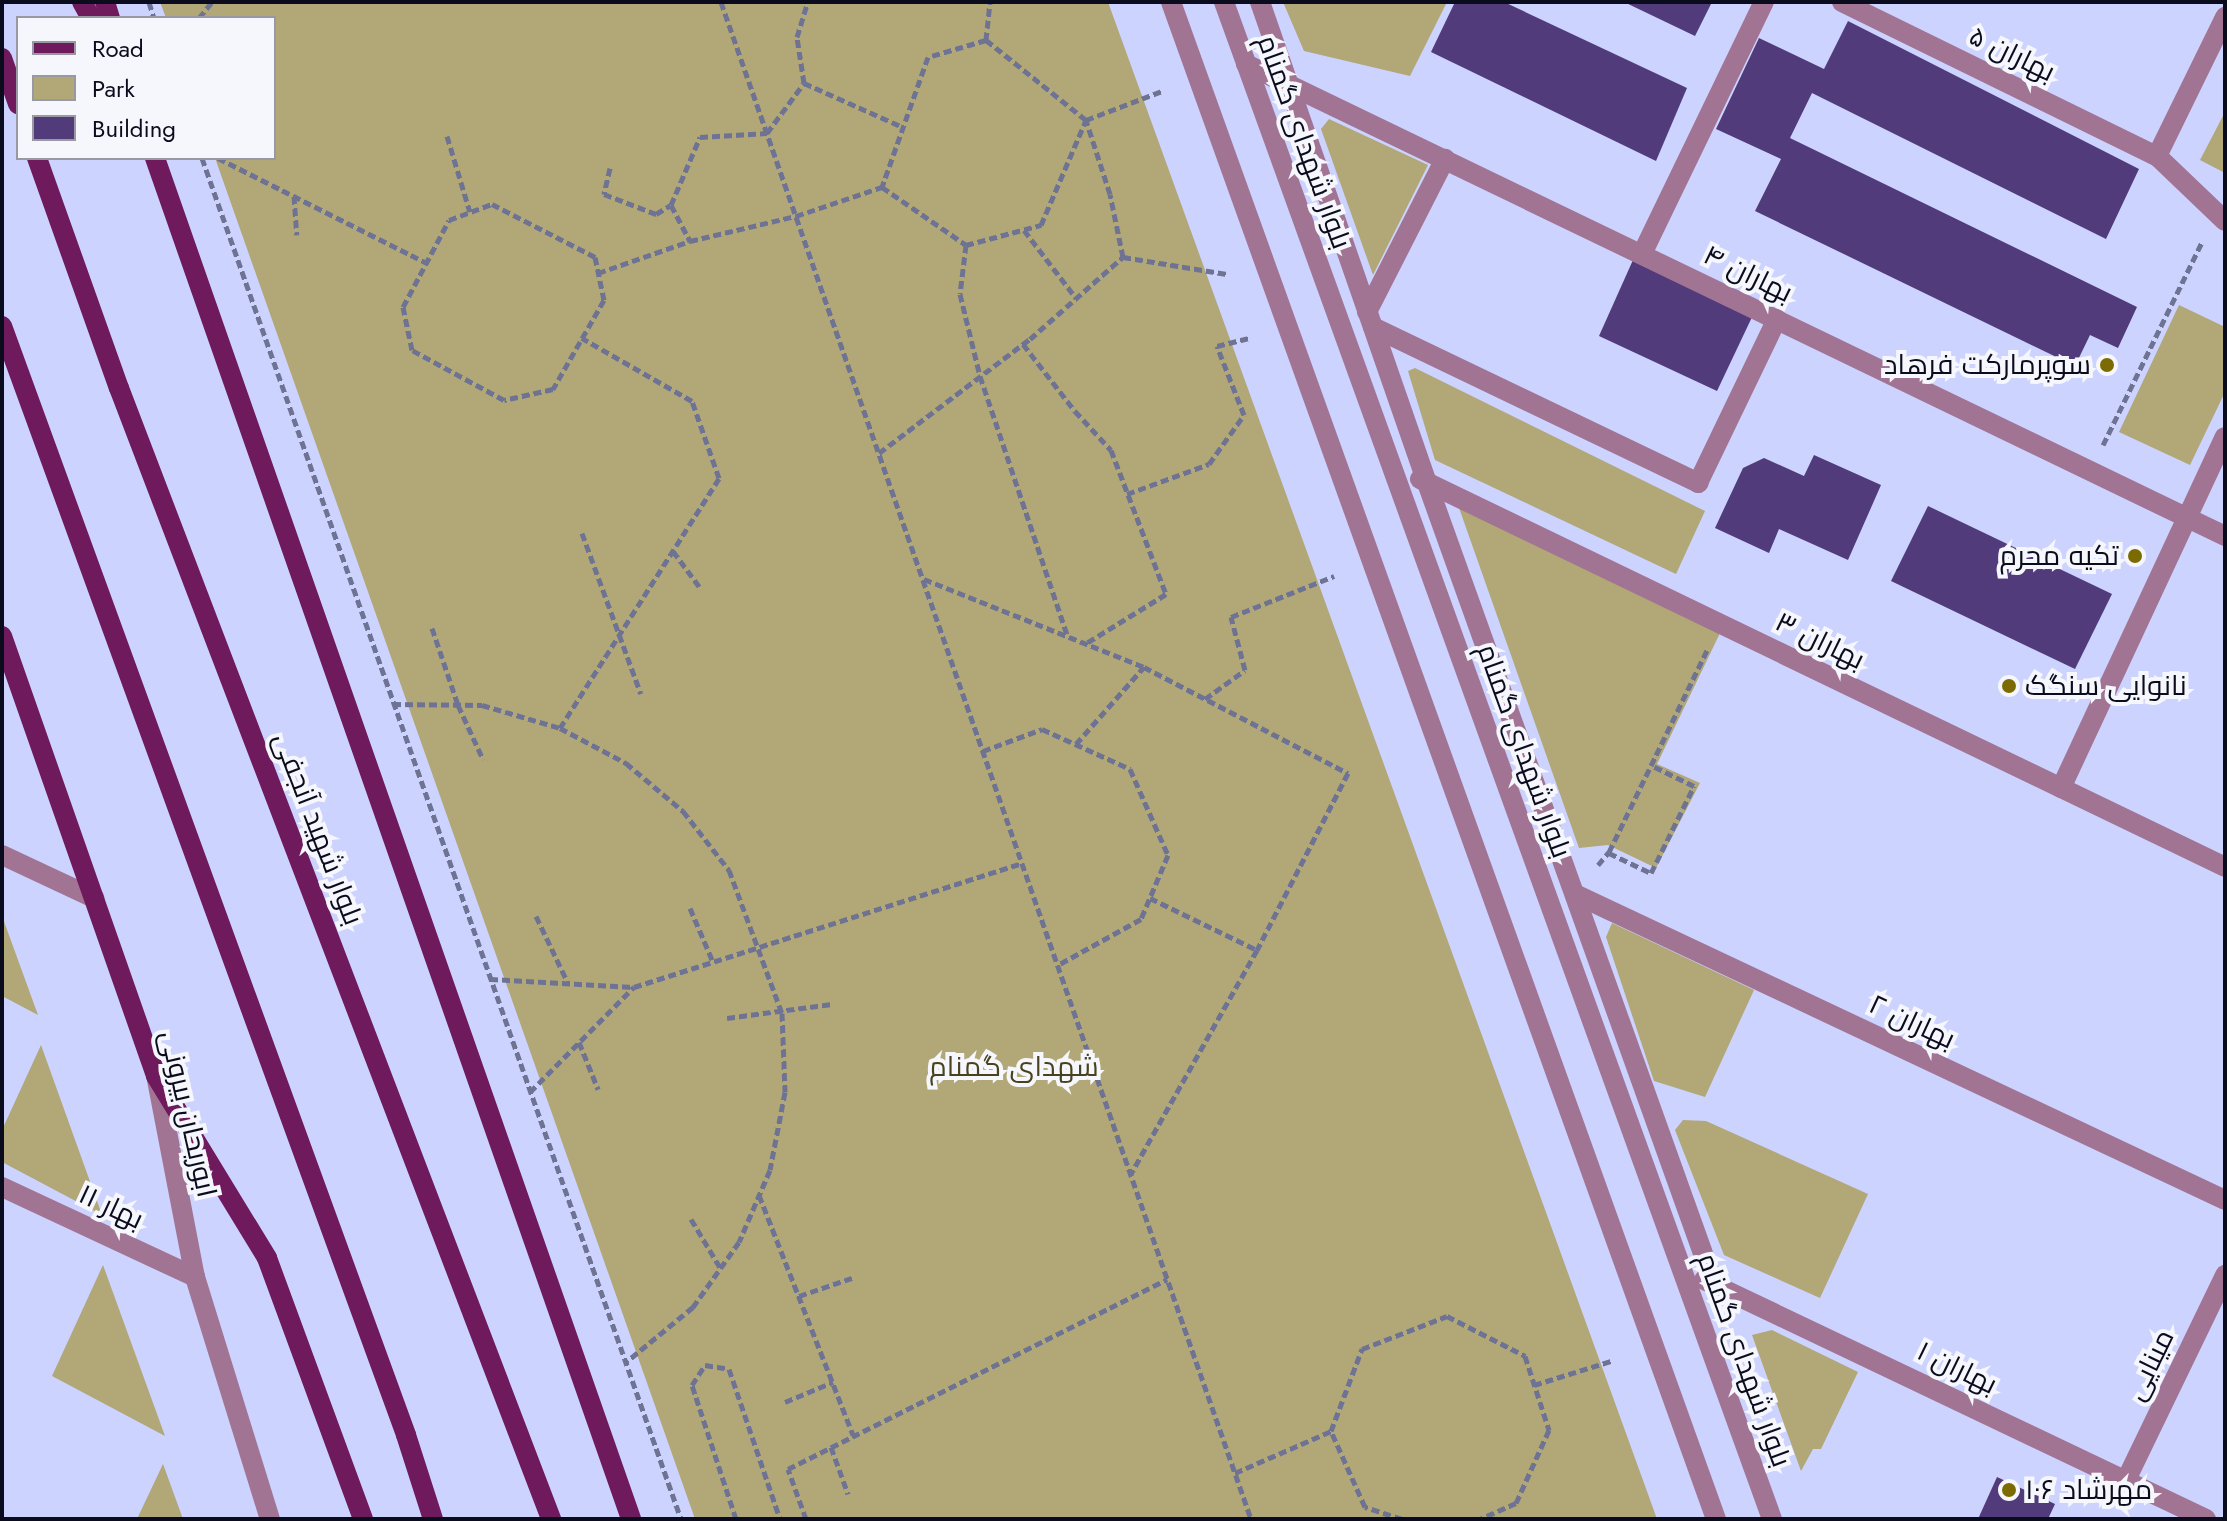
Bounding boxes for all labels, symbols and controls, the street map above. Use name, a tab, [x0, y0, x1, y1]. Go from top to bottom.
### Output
legend	[16, 16, 276, 160]
street label: بهاران ۵	[1964, 19, 2060, 89]
text: Road	[92, 31, 144, 66]
street label: بلوار شهدای گمنام	[1250, 31, 1358, 253]
text: Park	[92, 71, 135, 106]
text: Building	[92, 111, 176, 146]
street label: بهاران ۴	[1698, 238, 1798, 310]
place label: سوپرمارکت فرهاد	[1884, 348, 2091, 382]
marker: سوپرمارکت فرهاد	[2098, 356, 2116, 374]
place label: تکیه محرم	[1999, 539, 2119, 573]
marker: تکیه محرم	[2126, 547, 2144, 565]
street label: بهاران ۳	[1770, 605, 1870, 677]
street label: بلوار شهدای گمنام	[1470, 640, 1578, 862]
place label: نانوایی سنگک	[2025, 669, 2187, 703]
marker: نانوایی سنگک	[2000, 677, 2018, 695]
street label: بلوار شهید آنجفی	[266, 728, 370, 930]
street label: بهاران ۲	[1864, 988, 1960, 1056]
street label: ابوریحان بیرونی	[153, 1027, 223, 1201]
park label: شهدای گمنام	[929, 1050, 1099, 1084]
street label: بهار ۱۱	[73, 1178, 149, 1236]
street label: بلوار شهدای گمنام	[1690, 1249, 1798, 1471]
street label: مینایی	[2118, 1324, 2182, 1406]
street label: بهاران ۱	[1912, 1334, 2002, 1402]
place label: مهرشاد ۱۰۶	[2025, 1473, 2152, 1507]
marker: مهرشاد ۱۰۶	[2000, 1481, 2018, 1499]

